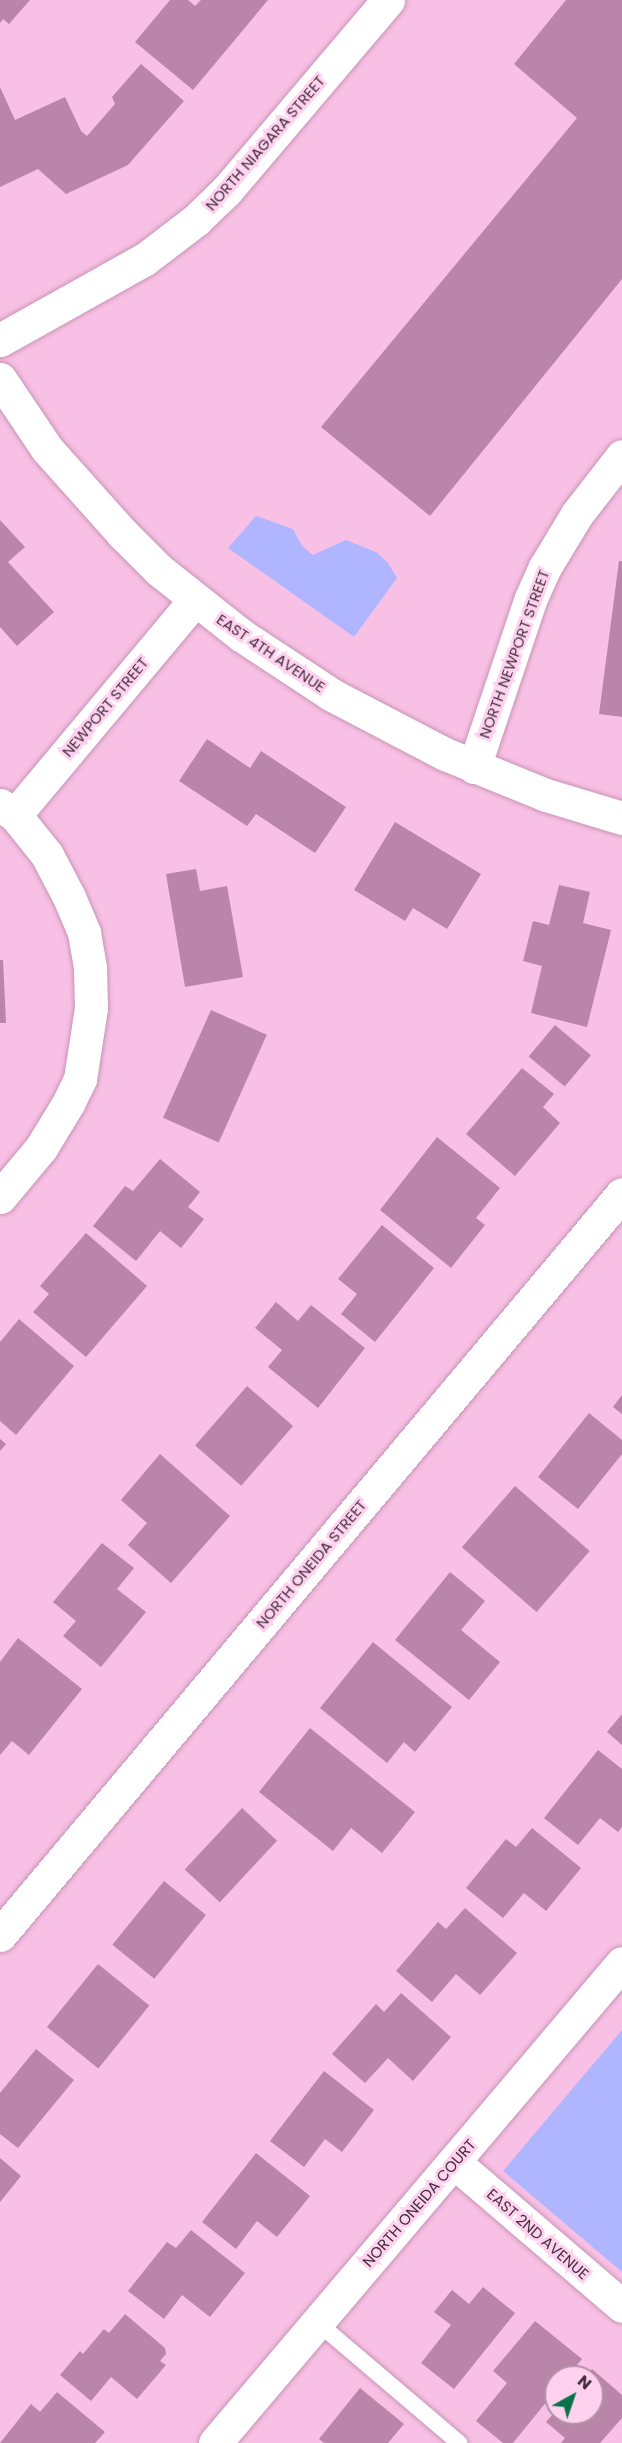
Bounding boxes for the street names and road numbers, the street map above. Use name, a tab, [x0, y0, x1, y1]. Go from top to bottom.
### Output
street label: NORTH NIAGARA STREET	[202, 72, 328, 214]
street label: NORTH NEWPORT STREET	[475, 567, 553, 741]
street label: EAST 4TH AVENUE	[213, 610, 329, 696]
street label: NEWPORT STREET	[58, 654, 152, 760]
street label: NORTH ONEIDA STREET	[252, 1496, 370, 1632]
street label: NORTH ONEIDA COURT	[359, 2136, 479, 2270]
street label: EAST 2ND AVENUE	[483, 2185, 593, 2283]

